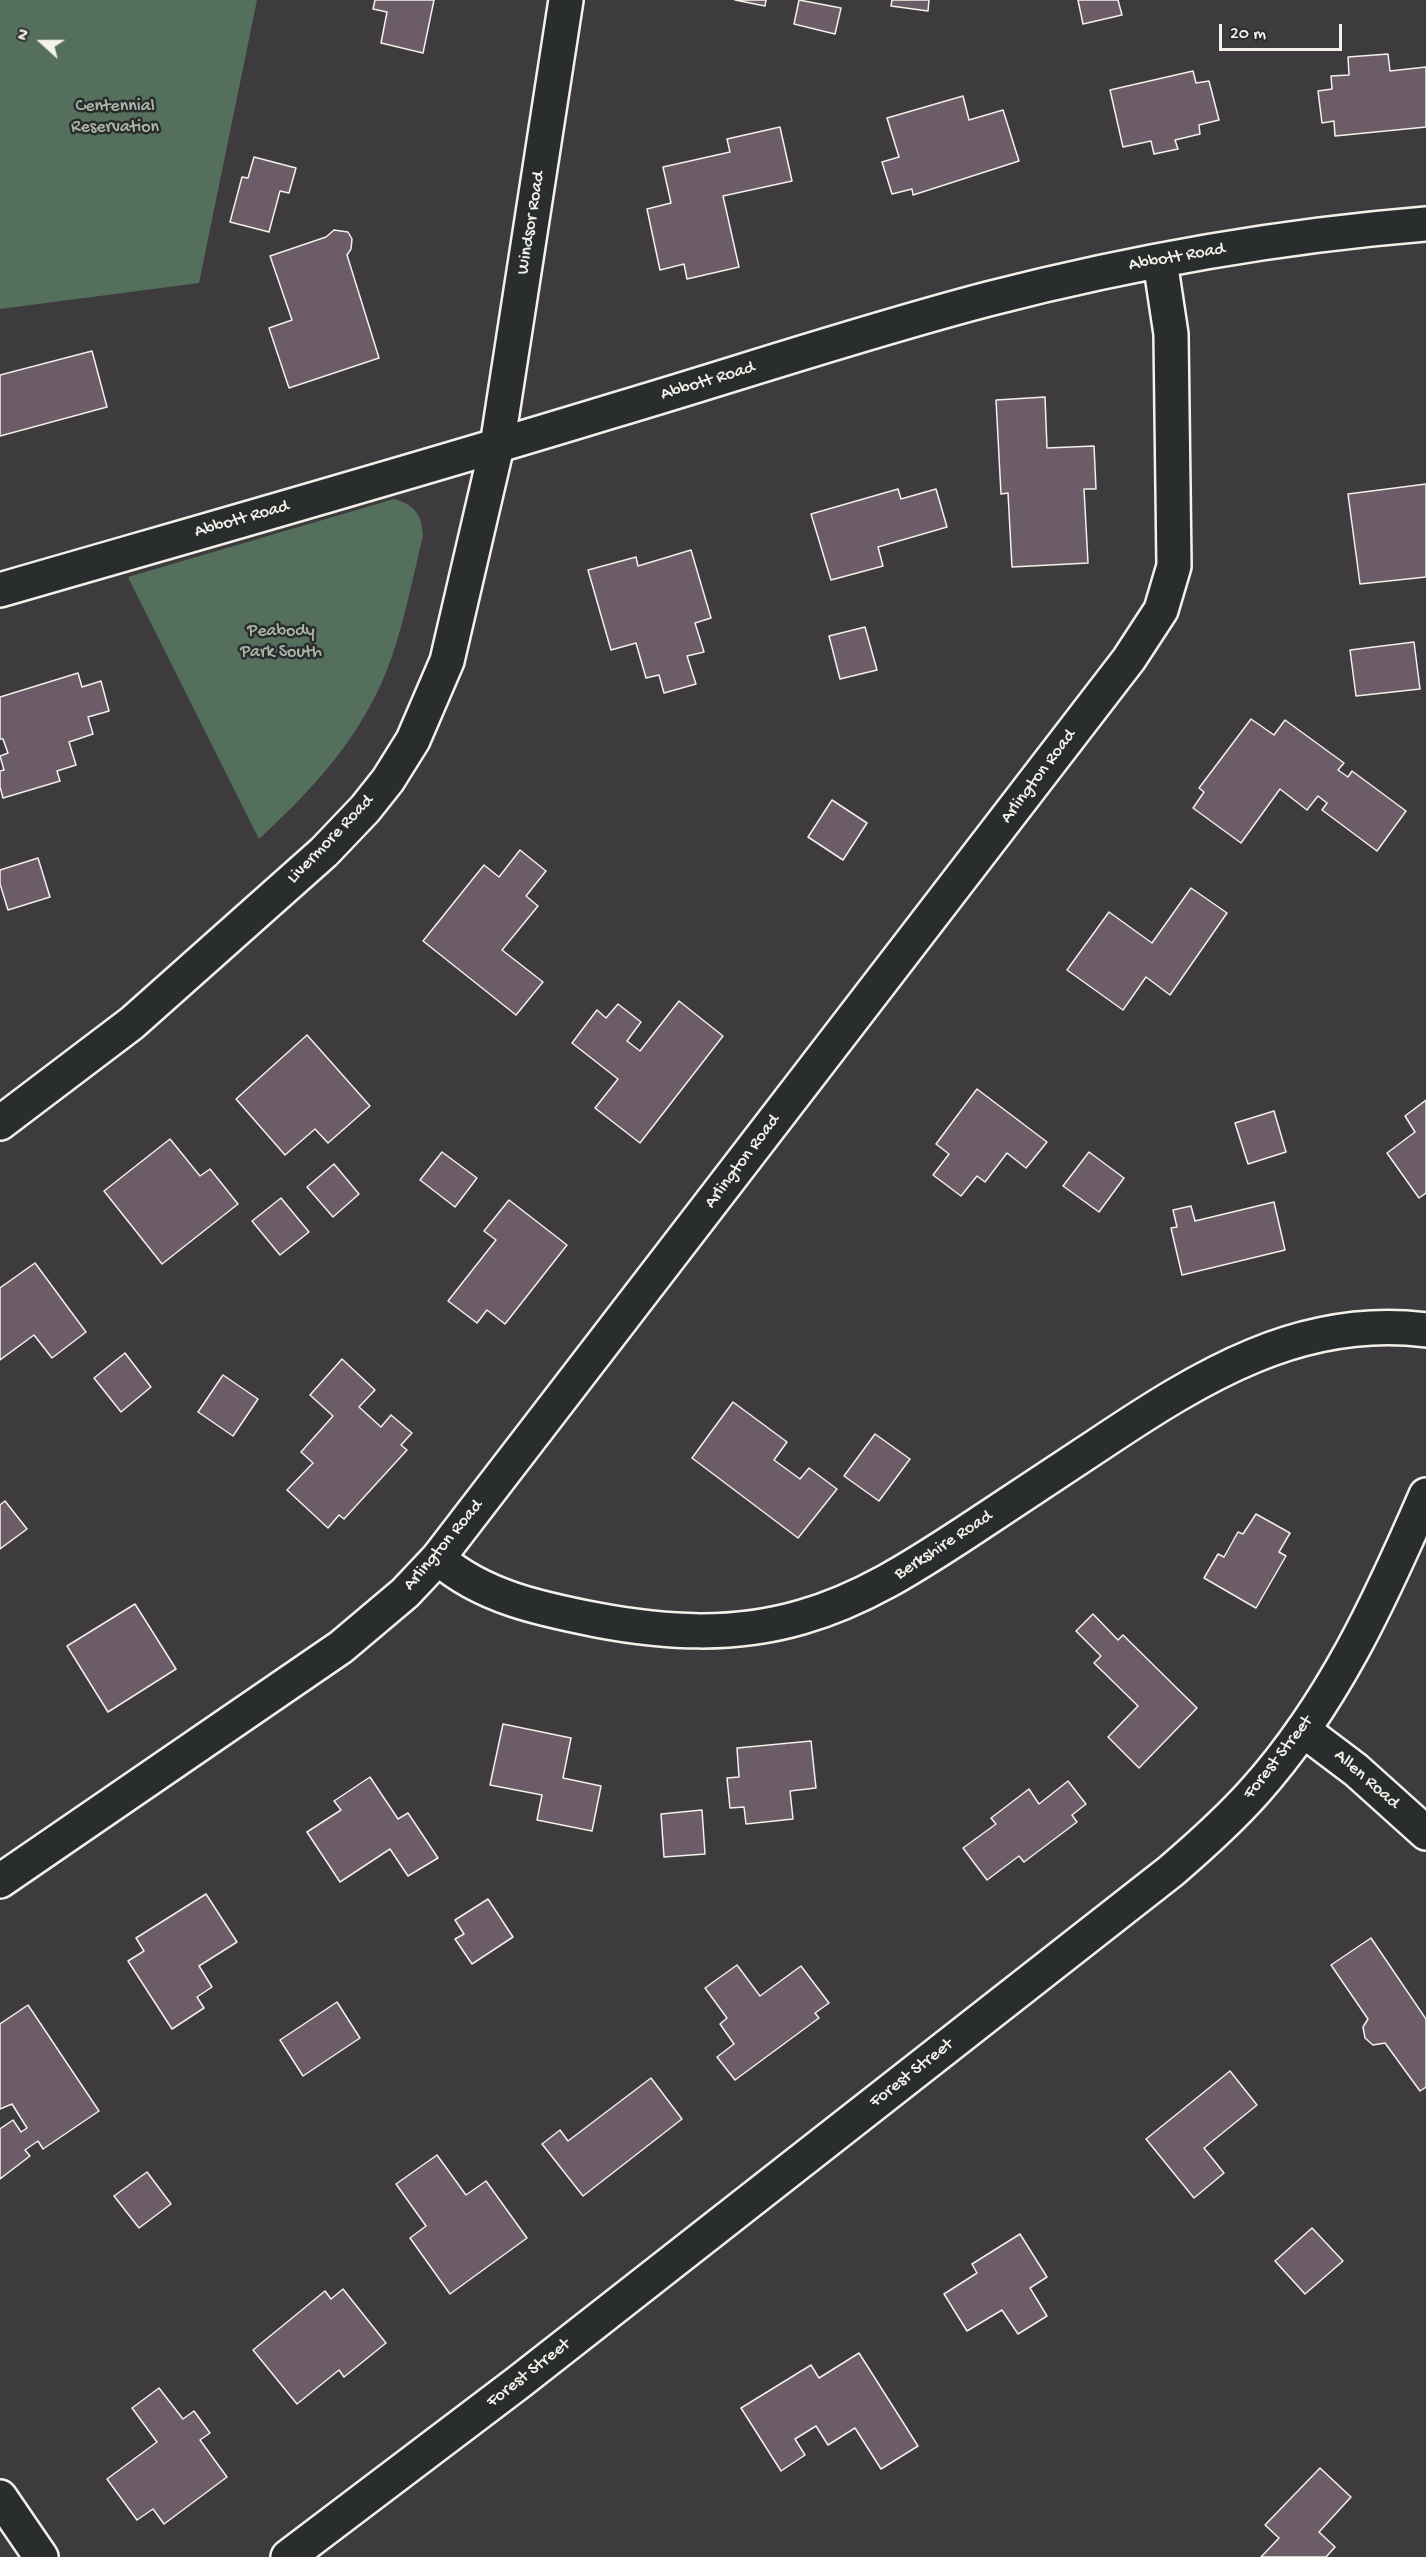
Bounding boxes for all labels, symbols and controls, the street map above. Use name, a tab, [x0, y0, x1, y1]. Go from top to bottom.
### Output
north arrow	[12, 12, 72, 72]
scale bar	[1222, 12, 1345, 50]
text: 20 m	[1230, 24, 1266, 45]
text: N	[14, 27, 35, 44]
park label: Centennial Reservation	[71, 96, 159, 138]
street label: Windsor Road	[513, 170, 551, 276]
street label: Abbott Road	[1127, 239, 1227, 277]
street label: Abbott Road	[658, 357, 758, 407]
street label: Abbott Road	[192, 496, 292, 544]
park label: Peabody Park South	[240, 621, 322, 664]
street label: Arlington Road	[997, 726, 1081, 828]
street label: Livermore Road	[283, 791, 379, 889]
street label: Arlington Road	[701, 1111, 785, 1213]
street label: Arlington Road	[400, 1496, 488, 1596]
street label: Berkshire Road	[891, 1506, 997, 1586]
street label: Forest Street	[1240, 1712, 1318, 1804]
street label: Allen Road	[1329, 1746, 1403, 1814]
street label: Forest Street	[866, 2035, 958, 2113]
street label: Forest Street	[483, 2335, 575, 2413]

